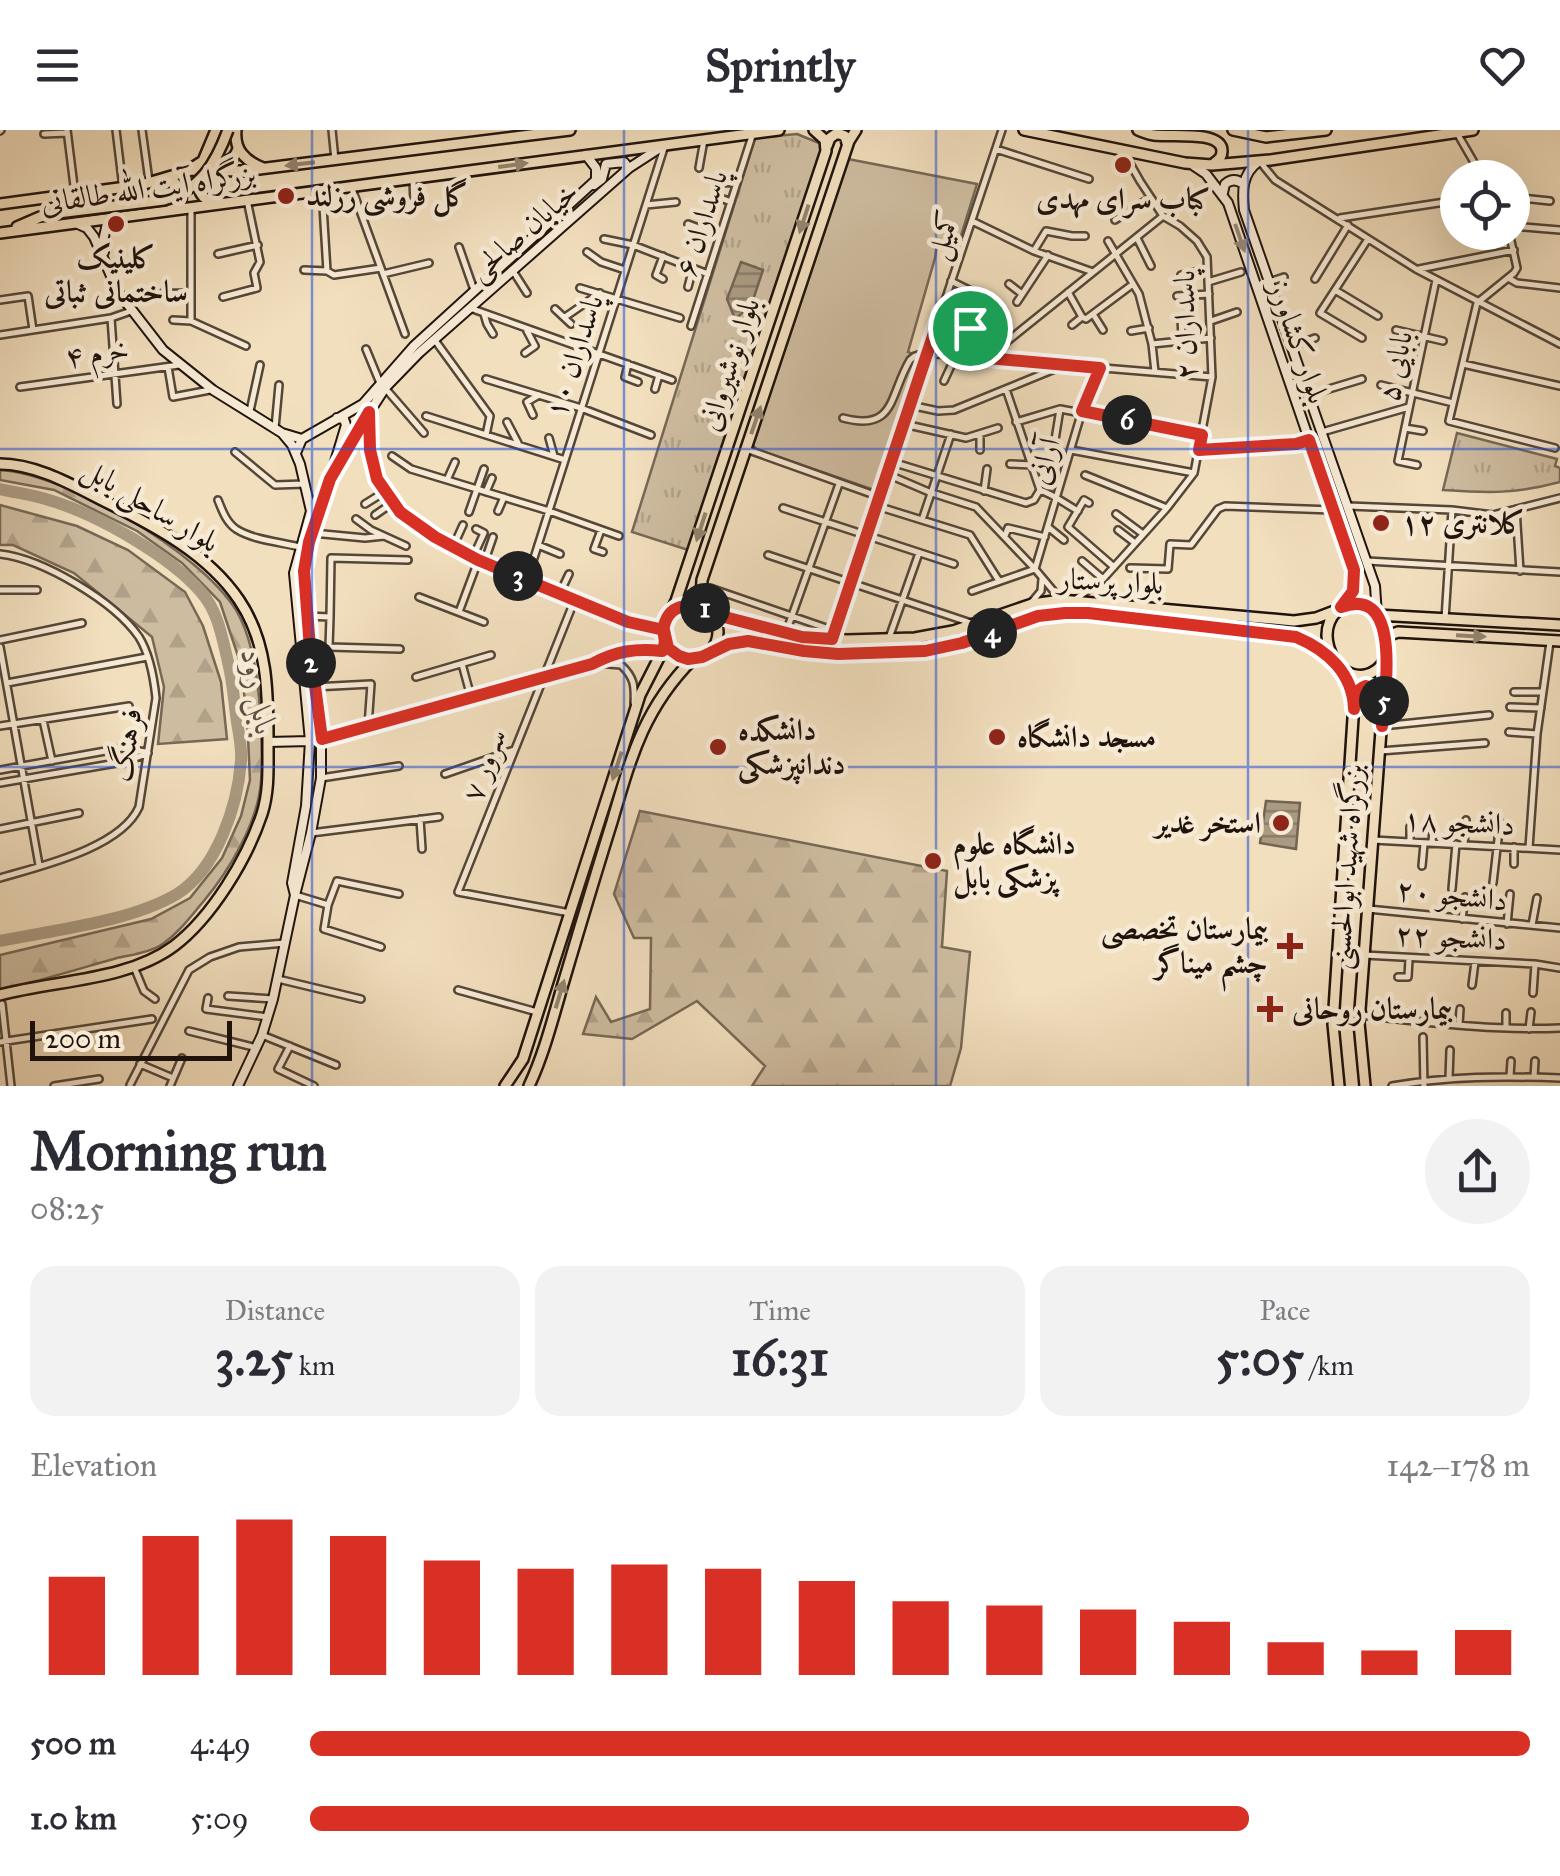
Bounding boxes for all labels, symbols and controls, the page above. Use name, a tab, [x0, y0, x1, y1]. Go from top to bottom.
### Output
icon: menu	[30, 38, 85, 93]
text: Sprintly	[705, 38, 855, 93]
icon: heart	[1475, 38, 1530, 93]
street label: بزرگراه آیت الله طالقانی	[38, 150, 258, 222]
marker: کباب سرای مهدی	[1112, 154, 1134, 176]
one-way arrow	[283, 156, 315, 172]
one-way arrow	[498, 157, 529, 173]
map controls	[1440, 160, 1530, 250]
button: locate	[1440, 160, 1530, 250]
street label: پاسداران ۶	[667, 164, 738, 282]
street label: خیابان صالحی	[461, 173, 587, 290]
place label: گل فروشی رزلند	[306, 177, 469, 217]
place label: کباب سرای مهدی	[1036, 181, 1210, 219]
marker: گل فروشی رزلند	[275, 185, 297, 207]
one-way arrow	[795, 204, 810, 234]
street label: کمیل	[918, 206, 971, 265]
marker: کلینیک ساختمانی ثباتی	[105, 213, 127, 235]
one-way arrow	[1233, 224, 1248, 254]
place label: کلینیک ساختمانی ثباتی	[43, 240, 188, 310]
street label: پاسداران ۲	[1166, 268, 1207, 380]
street label: بلوار کشاورز	[1260, 273, 1337, 408]
pin	[928, 286, 1013, 371]
street label: پاسداران ١٠	[537, 289, 614, 423]
street label: بلوار نوشیروانی	[691, 293, 768, 435]
icon: arrive	[943, 301, 998, 356]
street label: بابایی ۵	[1370, 327, 1422, 405]
street label: خرم ۴	[63, 331, 132, 383]
pin: 6	[1102, 395, 1152, 445]
text: 6	[1120, 402, 1134, 437]
one-way arrow	[749, 404, 764, 434]
street label: آرانی	[1020, 430, 1069, 489]
street label: بلوار ساحلی بابل	[74, 450, 226, 563]
place label: کلانتری ۱۲	[1401, 505, 1525, 541]
one-way arrow	[692, 512, 707, 542]
marker: کلانتری ۱۲	[1370, 512, 1392, 534]
pin: 3	[493, 551, 543, 601]
text: 3	[512, 558, 524, 593]
street label: بلوار پرستار	[1054, 560, 1165, 603]
pin: 1	[680, 583, 730, 633]
text: 1	[699, 590, 711, 625]
pin: 4	[967, 608, 1017, 658]
text: 4	[984, 615, 1000, 650]
one-way arrow	[1455, 628, 1487, 644]
pin: 2	[286, 638, 336, 688]
text: 2	[304, 645, 318, 680]
water label: بابل رود	[229, 646, 286, 739]
pin: 5	[1359, 676, 1409, 726]
text: 5	[1377, 683, 1391, 718]
street label: فرهنگ	[101, 705, 151, 785]
place label: دانشکده دندانپزشکی	[738, 712, 846, 785]
place label: مسجد دانشگاه	[1017, 717, 1156, 755]
street label: سرور ۷	[454, 724, 516, 807]
marker: مسجد دانشگاه	[986, 726, 1008, 748]
marker: دانشکده دندانپزشکی	[707, 736, 729, 758]
one-way arrow	[609, 752, 624, 782]
street label: بزرگراه شهید ابوالحسنی	[1319, 763, 1375, 971]
street label: دانشجو ۱۸	[1402, 801, 1516, 844]
place label: استخر غدیر	[1152, 805, 1261, 842]
marker: استخر غدیر	[1270, 812, 1292, 834]
place label: دانشگاه علوم پزشکی بابل	[953, 824, 1076, 899]
marker: دانشگاه علوم پزشکی بابل	[922, 850, 944, 872]
street label: دانشجو ۲۰	[1395, 871, 1509, 920]
place label: بیمارستان تخصصی چشم میناگر	[1101, 911, 1268, 992]
street label: دانشجو ۲۲	[1394, 916, 1508, 959]
marker: بیمارستان تخصصی چشم میناگر	[1277, 933, 1303, 959]
one-way arrow	[553, 978, 568, 1008]
place label: بیمارستان روحانی	[1291, 991, 1452, 1027]
marker: بیمارستان روحانی	[1257, 996, 1283, 1022]
scale bar	[30, 1016, 232, 1060]
text: 200 m	[45, 1021, 121, 1056]
text: Morning run	[30, 1118, 327, 1185]
button: share	[1425, 1119, 1530, 1224]
text: 08:25	[30, 1189, 104, 1228]
text: Distance	[225, 1293, 325, 1328]
text: Time	[749, 1293, 811, 1328]
text: Pace	[1260, 1293, 1310, 1328]
text: 3.25	[215, 1328, 293, 1389]
text: 16:31	[731, 1328, 829, 1389]
text: 5:05	[1216, 1328, 1304, 1389]
text: km	[293, 1348, 335, 1383]
text: /km	[1304, 1348, 1354, 1383]
text: Elevation	[30, 1446, 157, 1485]
text: 142–178 m	[1386, 1446, 1530, 1485]
text: 500 m	[30, 1724, 116, 1763]
text: 4:49	[190, 1724, 251, 1763]
text: 1.0 km	[30, 1799, 117, 1838]
text: 5:09	[190, 1799, 249, 1838]

